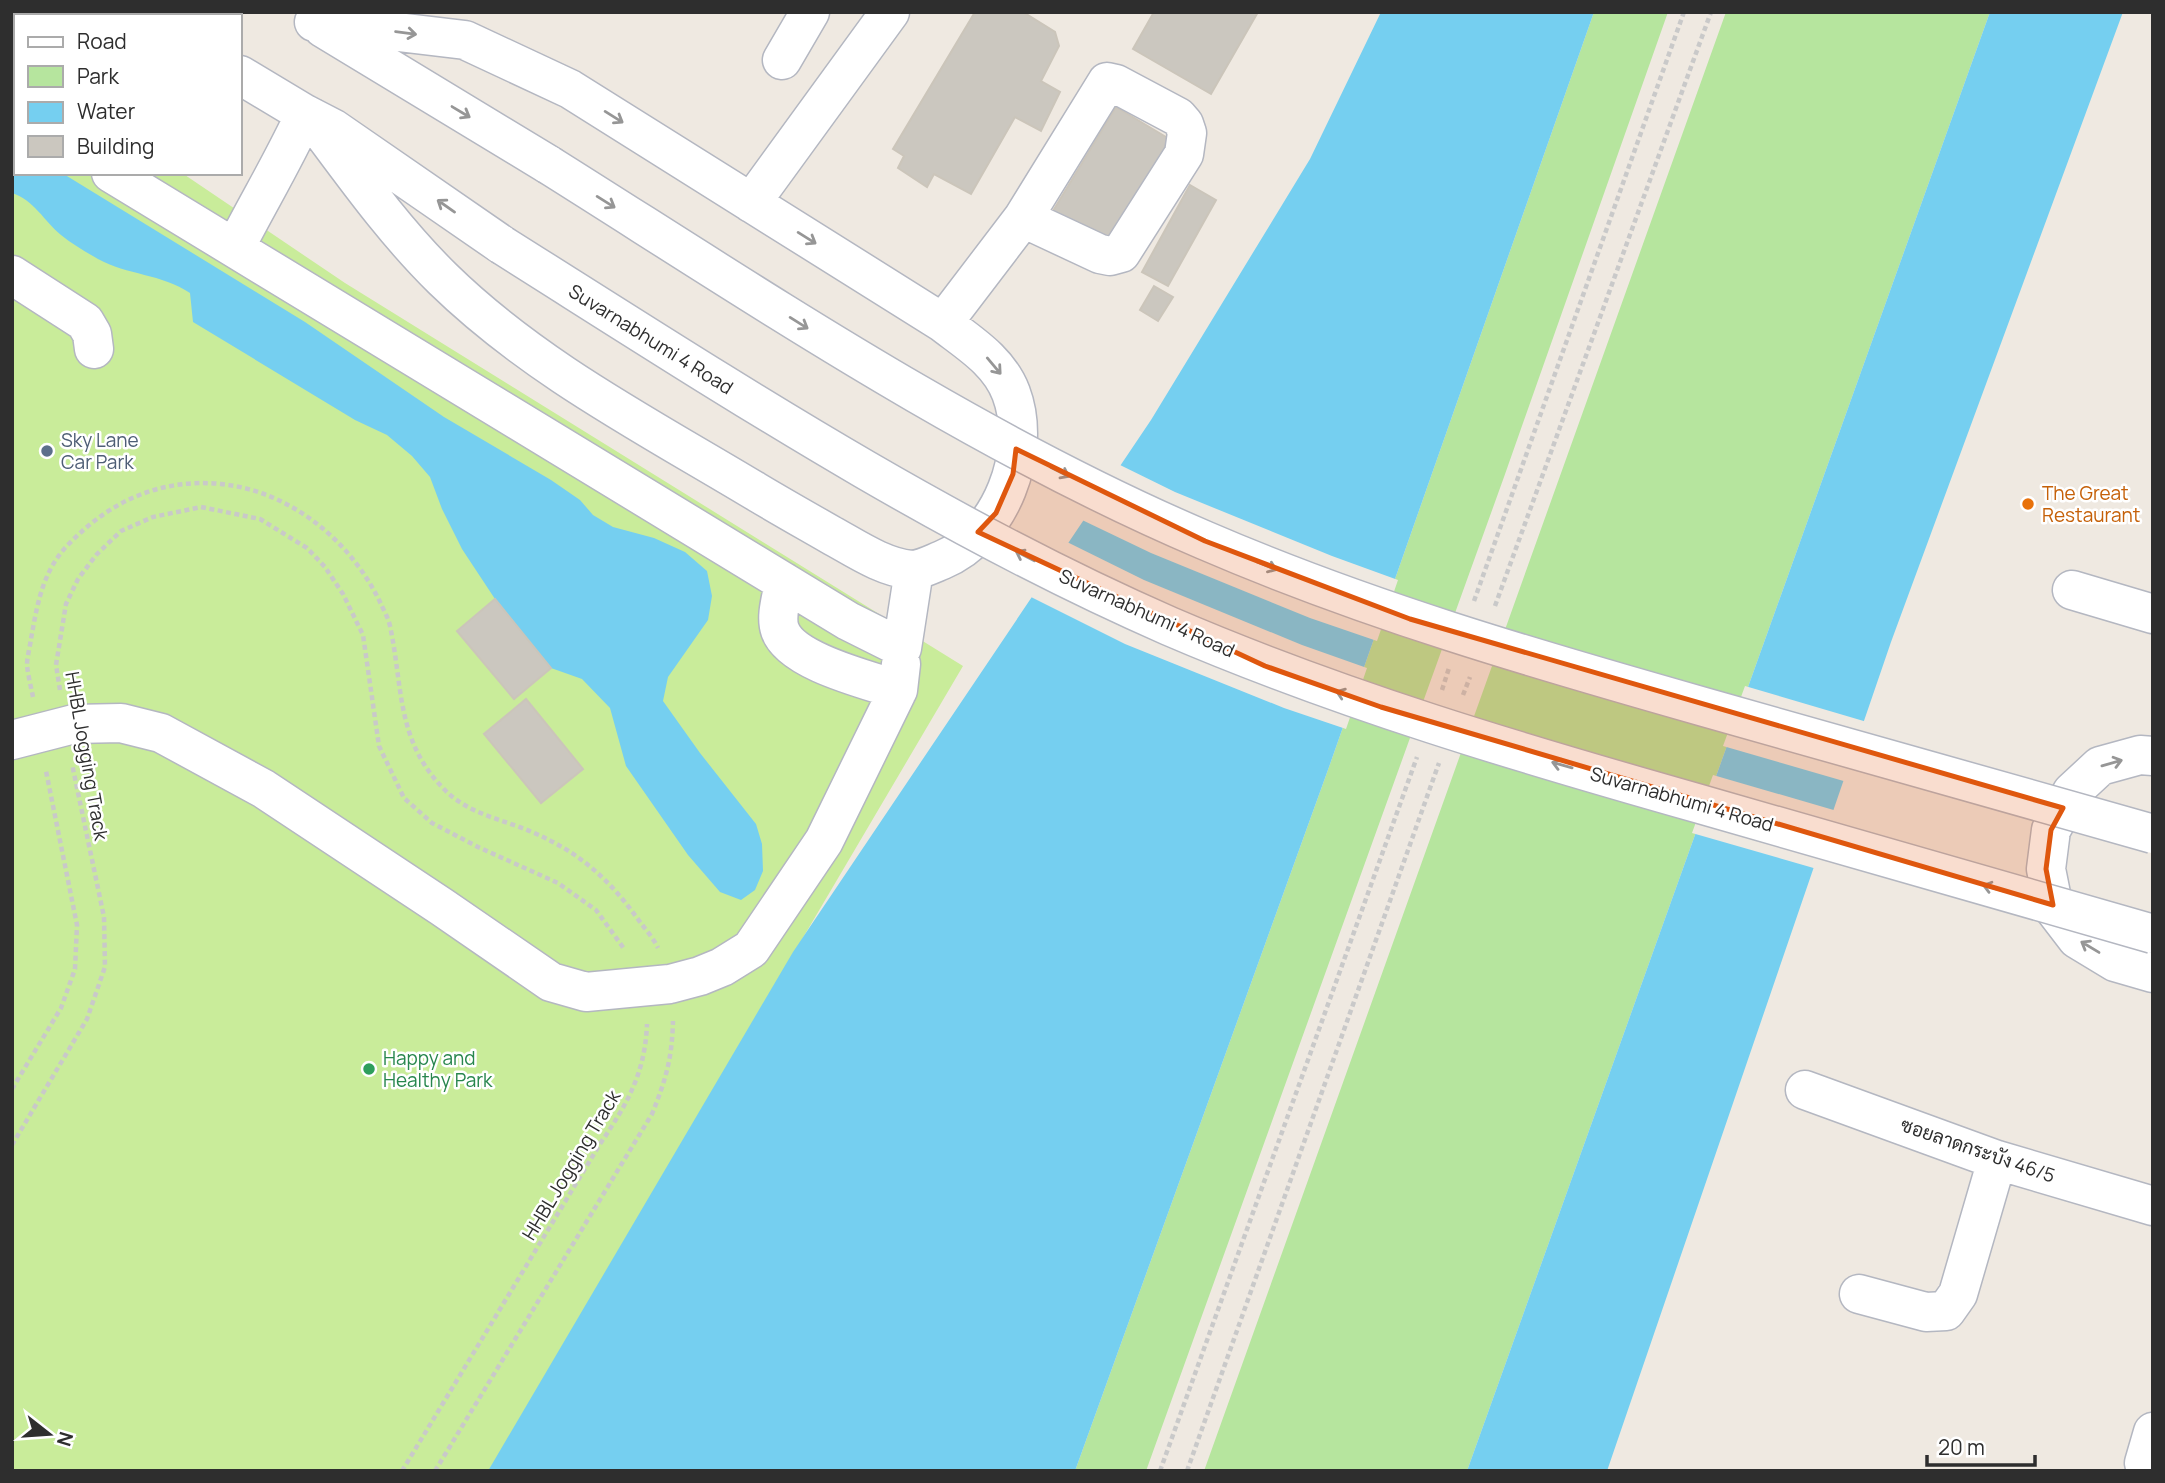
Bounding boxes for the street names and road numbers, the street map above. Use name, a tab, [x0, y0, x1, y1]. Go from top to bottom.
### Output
street label: Suvarnabhumi 4 Road	[564, 278, 738, 400]
street label: Suvarnabhumi 4 Road	[1055, 563, 1239, 663]
street label: HHBL Jogging Track	[59, 670, 115, 843]
street label: Suvarnabhumi 4 Road	[1587, 760, 1777, 838]
street label: HHBL Jogging Track	[516, 1085, 626, 1245]
street label: ซอยลาดกระบัง 46/5	[1897, 1111, 2059, 1189]

